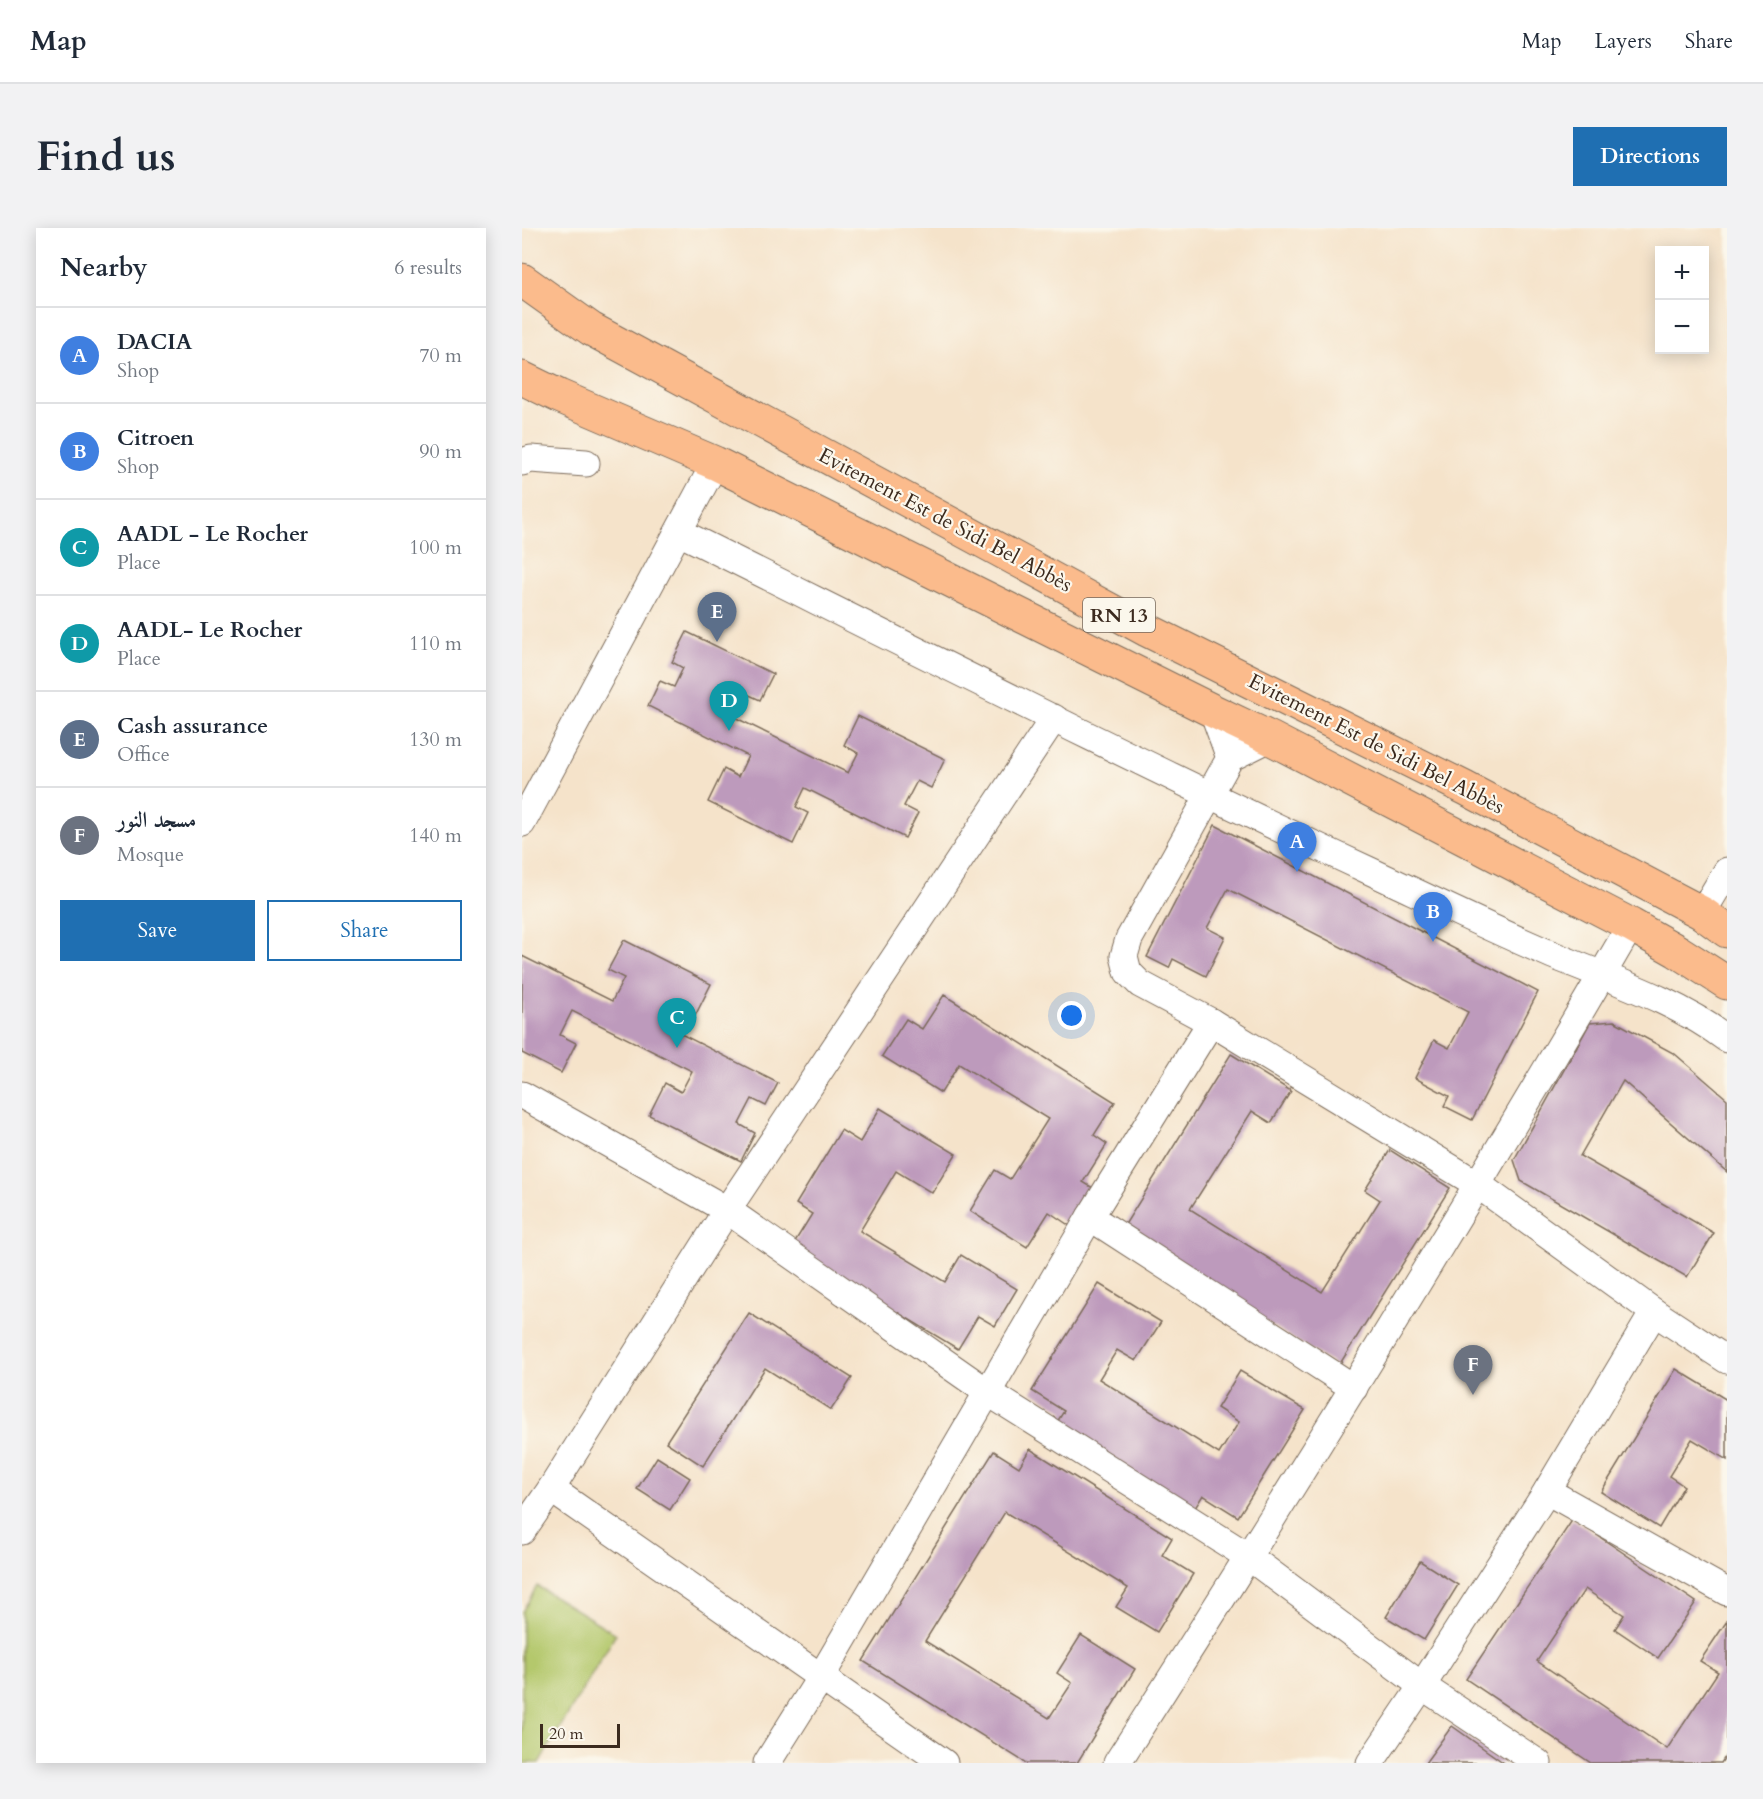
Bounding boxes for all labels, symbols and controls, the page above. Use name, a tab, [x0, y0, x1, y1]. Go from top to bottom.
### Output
text: Map	[30, 22, 87, 60]
text: Map	[1522, 27, 1562, 56]
text: Layers	[1595, 27, 1652, 56]
text: Share	[1685, 27, 1733, 56]
button: Directions	[1573, 127, 1727, 186]
text: Find us	[36, 128, 176, 185]
map controls	[1655, 246, 1709, 354]
button: +	[1655, 246, 1709, 300]
text: Nearby	[60, 250, 148, 285]
text: 6 results	[394, 254, 462, 281]
button: −	[1655, 300, 1709, 354]
text: DACIA	[117, 327, 192, 357]
text: A	[72, 342, 87, 369]
text: 70 m	[419, 342, 462, 369]
text: Shop	[117, 357, 159, 384]
text: Citroen	[117, 423, 194, 453]
text: B	[72, 438, 87, 465]
text: 90 m	[419, 438, 462, 465]
street label: Evitement Est de Sidi Bel Abbès	[813, 441, 1077, 599]
text: Shop	[117, 453, 159, 480]
text: AADL - Le Rocher	[117, 519, 308, 549]
text: C	[72, 534, 87, 561]
text: 100 m	[409, 534, 462, 561]
text: Place	[117, 549, 161, 576]
pin: E	[698, 592, 736, 642]
road number: RN 13	[1083, 598, 1155, 632]
text: AADL- Le Rocher	[117, 615, 302, 645]
text: D	[71, 630, 88, 657]
text: 110 m	[409, 630, 462, 657]
text: Place	[117, 645, 161, 672]
street label: Evitement Est de Sidi Bel Abbès	[1243, 667, 1509, 821]
pin: D	[710, 682, 748, 731]
text: Cash assurance	[117, 711, 268, 741]
text: E	[73, 726, 86, 753]
text: 130 m	[409, 726, 462, 753]
text: Office	[117, 741, 170, 768]
text: مسجد النور	[117, 805, 196, 835]
text: F	[74, 822, 85, 849]
text: 140 m	[409, 822, 462, 849]
pin: A	[1278, 822, 1316, 872]
text: Mosque	[117, 841, 184, 868]
pin: B	[1414, 892, 1452, 942]
button: Save	[60, 900, 255, 961]
button: Share	[267, 900, 462, 961]
pin: C	[658, 998, 696, 1048]
your location	[1057, 1001, 1086, 1030]
pin: F	[1454, 1346, 1492, 1395]
scale bar	[540, 1721, 620, 1748]
text: 20 m	[549, 1723, 583, 1745]

